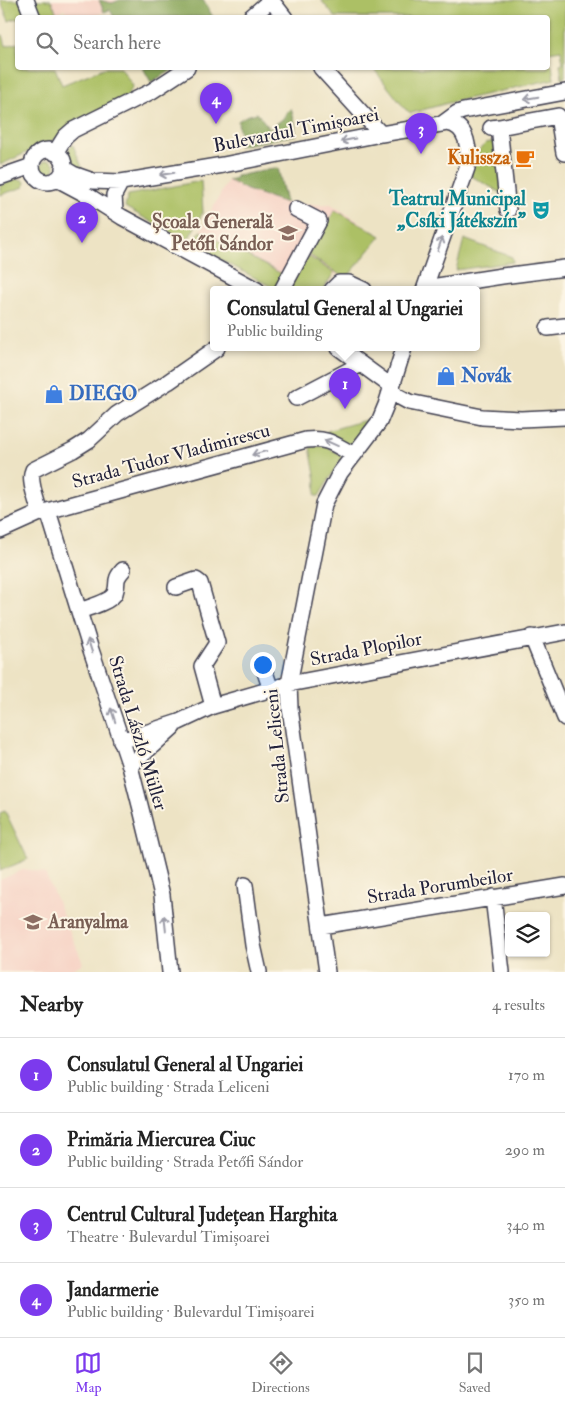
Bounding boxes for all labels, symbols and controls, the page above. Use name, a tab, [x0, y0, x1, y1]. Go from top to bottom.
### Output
search box	[15, 15, 550, 70]
icon: search	[33, 29, 61, 57]
text: Search here	[73, 31, 161, 55]
pin: 4	[200, 83, 232, 124]
one-way arrow	[523, 94, 539, 104]
street label: Bulevardul Timișoarei	[211, 102, 381, 158]
pin: 3	[405, 113, 437, 154]
one-way arrow	[340, 136, 356, 146]
place label: Kulissza	[447, 146, 511, 170]
cafe icon: Kulissza	[514, 147, 536, 169]
one-way arrow	[159, 170, 175, 180]
place label: Teatrul Municipal „Csíki Játékszín”	[388, 187, 527, 233]
theatre icon: Teatrul Municipal „Csíki Játékszín”	[530, 199, 552, 221]
pin: 2	[66, 202, 98, 243]
place label: Școala Generală Petőfi Sándor	[152, 210, 274, 256]
school or university icon: Școala Generală Petőfi Sándor	[277, 222, 299, 244]
one-way arrow	[436, 237, 445, 253]
popup	[210, 286, 480, 351]
text: Consulatul General al Ungariei	[227, 297, 463, 321]
text: Public building	[227, 321, 323, 341]
place label: Novák	[460, 364, 512, 388]
shop icon: Novák	[435, 365, 457, 387]
pin: 1	[329, 368, 361, 409]
place label: DIEGO	[69, 382, 137, 406]
shop icon: DIEGO	[43, 383, 65, 405]
street label: Strada Tudor Vladimirescu	[69, 418, 273, 494]
one-way arrow	[324, 437, 339, 447]
one-way arrow	[251, 449, 267, 458]
street label: Strada Plopilor	[308, 626, 424, 673]
one-way arrow	[84, 638, 94, 654]
your location	[250, 652, 276, 678]
street label: Strada László Müller	[103, 653, 173, 813]
street label: Strada Leliceni	[259, 688, 295, 804]
one-way arrow	[107, 708, 117, 724]
street label: Strada Porumbeilor	[365, 863, 515, 909]
place label: Aranyalma	[47, 910, 129, 935]
school or university icon: Aranyalma	[22, 911, 44, 933]
map controls	[505, 912, 550, 957]
button: layers	[505, 912, 550, 957]
one-way arrow	[160, 916, 170, 932]
text: Nearby	[20, 991, 83, 1018]
text: 4 results	[492, 995, 545, 1015]
text: Consulatul General al Ungariei	[67, 1053, 303, 1077]
text: 1	[33, 1065, 39, 1085]
text: 170 m	[508, 1065, 545, 1085]
text: Public building · Strada Leliceni	[67, 1077, 270, 1097]
text: Primăria Miercurea Ciuc	[67, 1128, 255, 1152]
text: 2	[32, 1140, 40, 1160]
text: 290 m	[505, 1140, 545, 1160]
text: Public building · Strada Petőfi Sándor	[67, 1152, 303, 1172]
text: Centrul Cultural Județean Harghita	[67, 1203, 337, 1227]
text: 3	[33, 1215, 39, 1235]
text: 340 m	[506, 1215, 545, 1235]
text: Theatre · Bulevardul Timișoarei	[67, 1227, 270, 1247]
text: Jandarmerie	[67, 1278, 159, 1302]
text: 4	[32, 1290, 40, 1310]
text: 350 m	[508, 1290, 545, 1310]
text: Public building · Bulevardul Timișoarei	[67, 1302, 315, 1322]
tab: Map	[74, 1349, 102, 1396]
tab: Directions	[251, 1349, 310, 1396]
tab: Saved	[459, 1349, 491, 1396]

